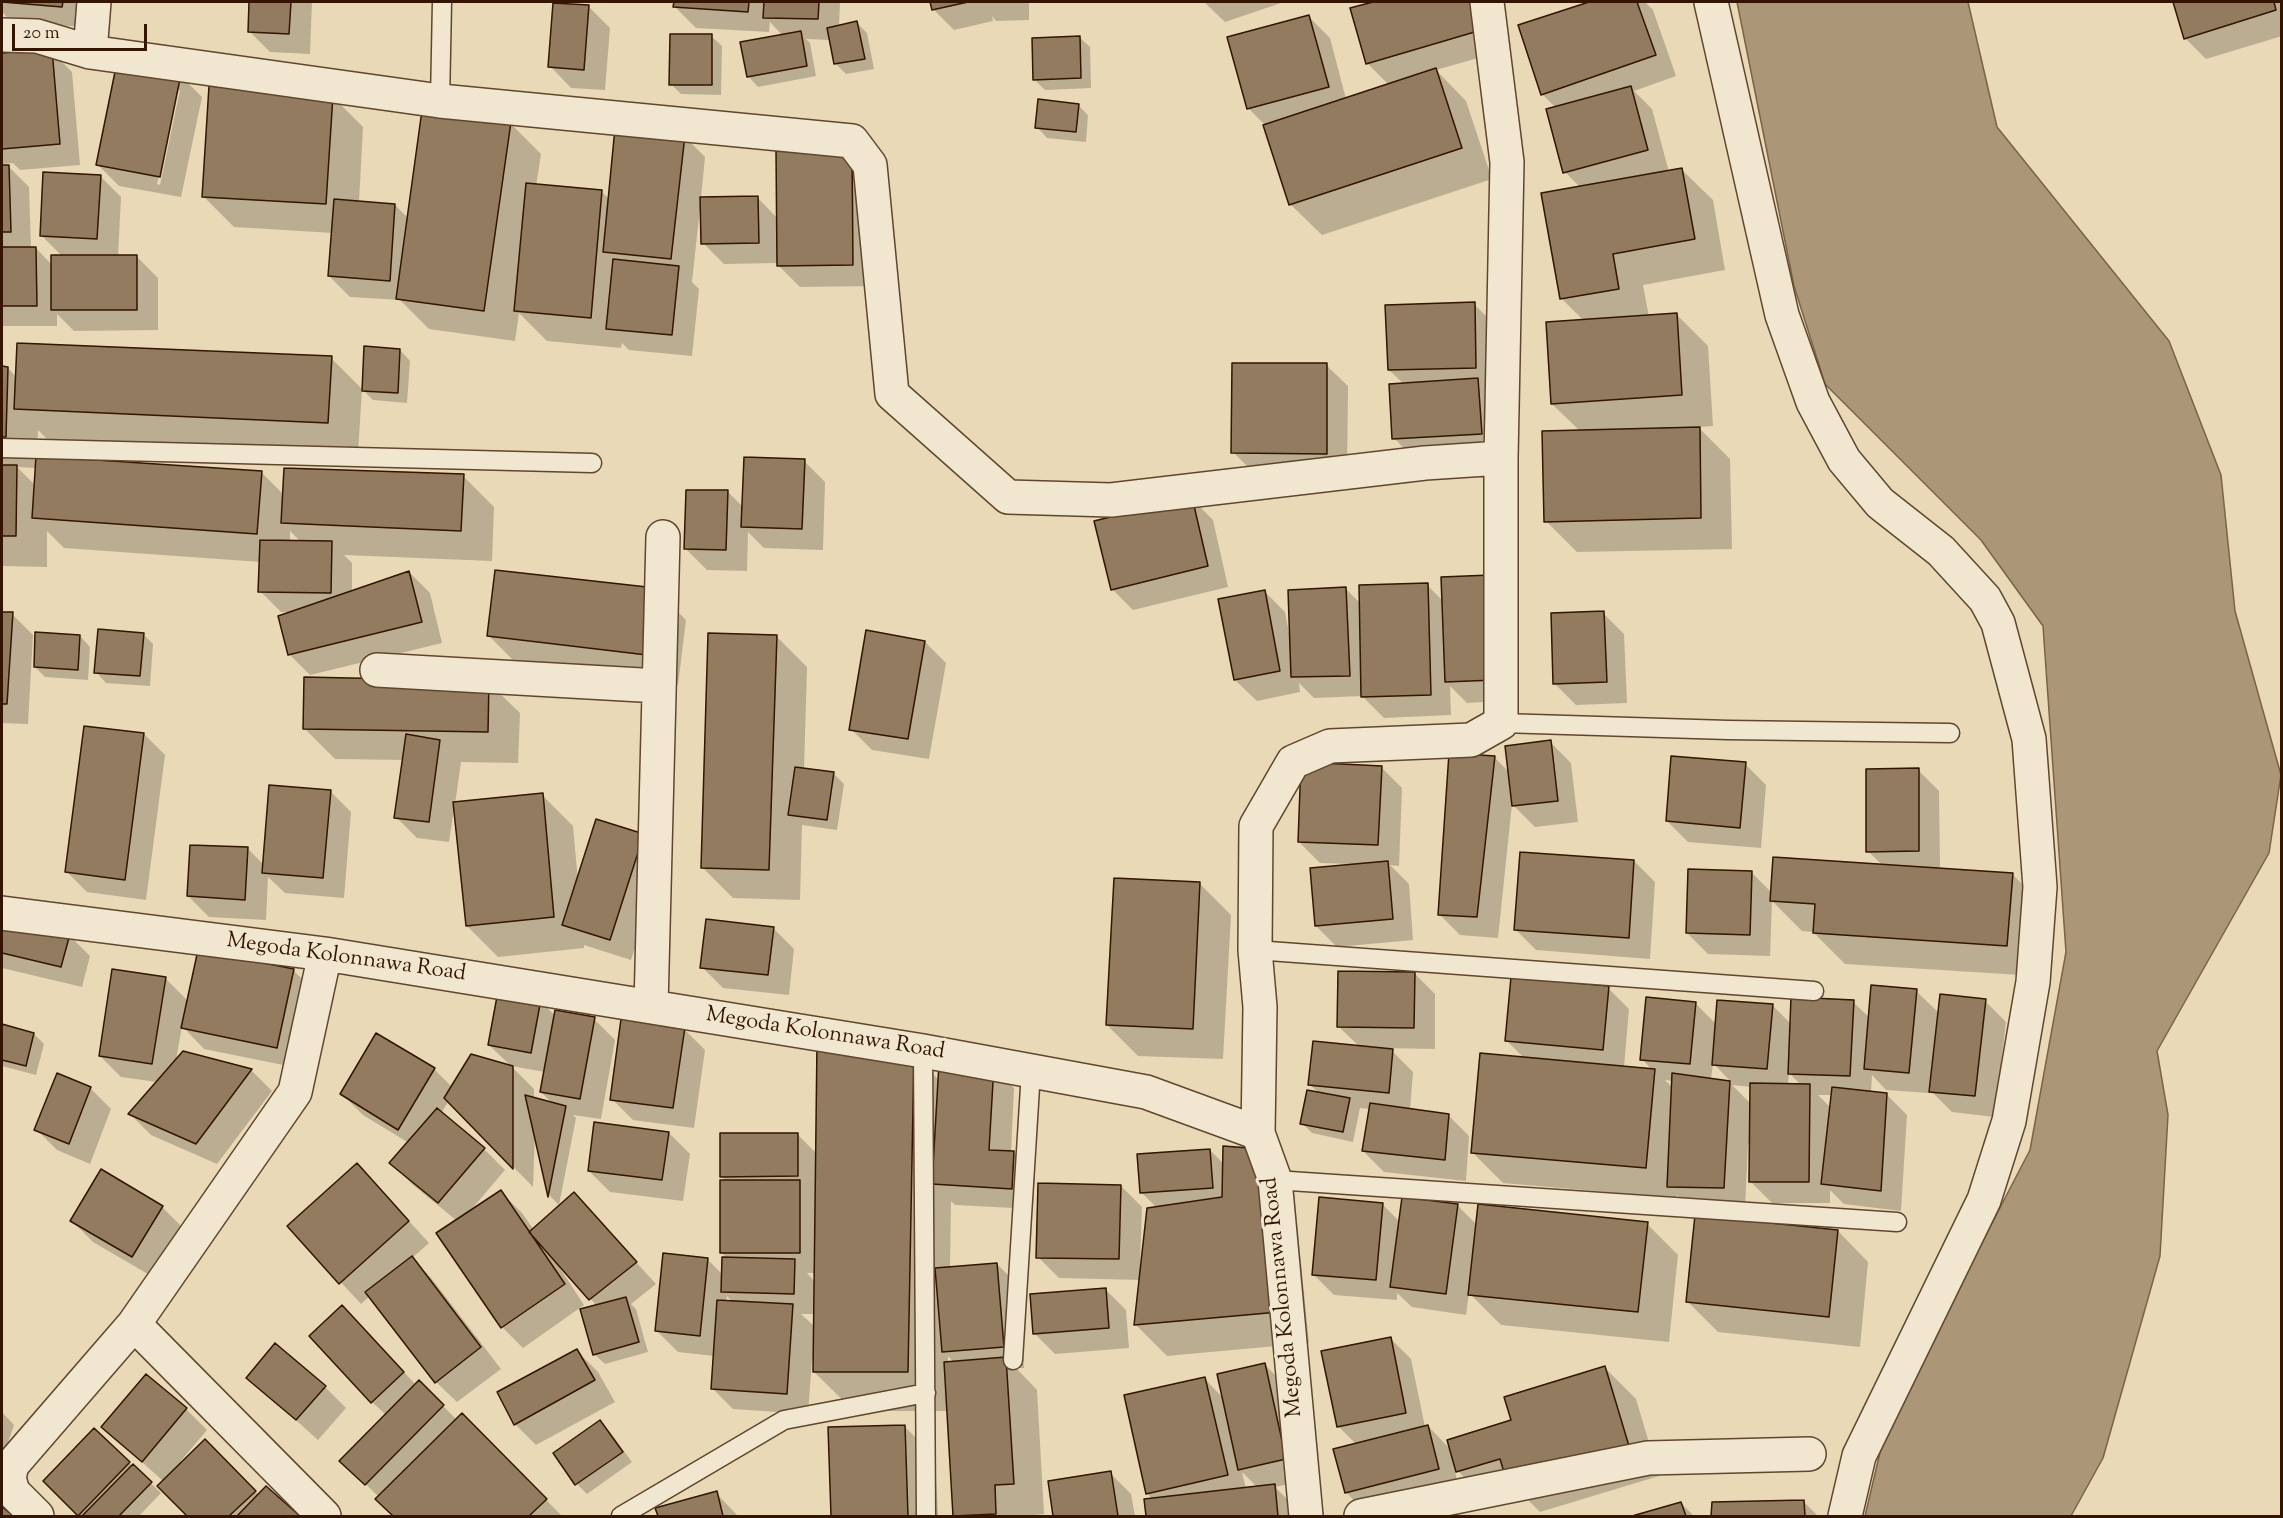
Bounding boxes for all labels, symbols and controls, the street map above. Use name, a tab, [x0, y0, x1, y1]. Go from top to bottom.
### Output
scale bar	[15, 12, 150, 50]
text: 20 m	[23, 21, 60, 47]
street label: Megoda Kolonnawa Road	[225, 929, 467, 989]
street label: Megoda Kolonnawa Road	[704, 1003, 946, 1067]
street label: Megoda Kolonnawa Road	[1258, 1176, 1310, 1418]

